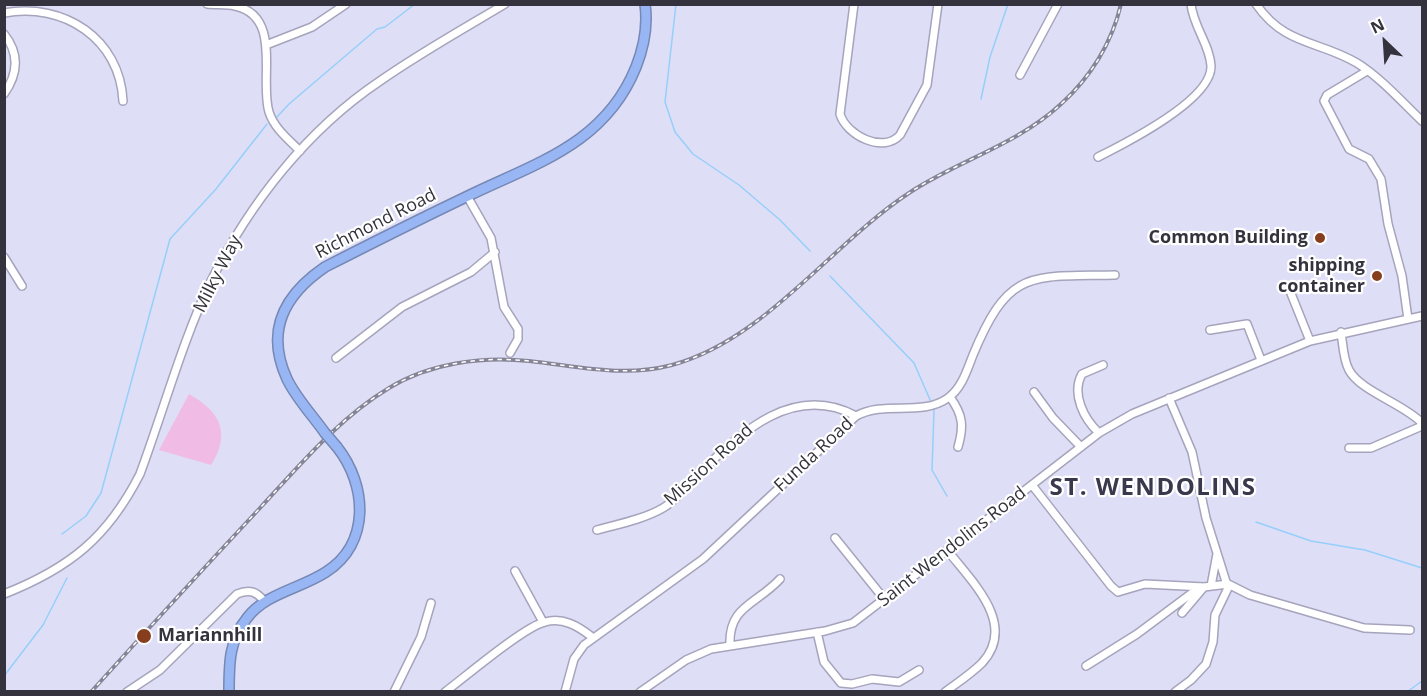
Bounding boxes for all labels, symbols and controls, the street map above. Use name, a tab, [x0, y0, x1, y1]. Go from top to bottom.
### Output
north arrow	[1355, 12, 1415, 72]
text: N	[1367, 13, 1388, 38]
street label: Richmond Road	[312, 184, 440, 264]
place label: Common Building	[1149, 227, 1308, 249]
marker: Common Building	[1313, 231, 1327, 245]
street label: Milky Way	[189, 232, 247, 316]
place label: shipping container	[1278, 255, 1365, 298]
marker: shipping container	[1370, 269, 1384, 283]
street label: Funda Road	[770, 413, 858, 497]
street label: Mission Road	[660, 420, 758, 510]
district label: ST. WENDOLINS	[1050, 474, 1256, 502]
street label: Saint Wendolins Road	[873, 482, 1031, 612]
place label: Mariannhill	[158, 625, 262, 647]
marker: Mariannhill	[135, 627, 153, 645]

